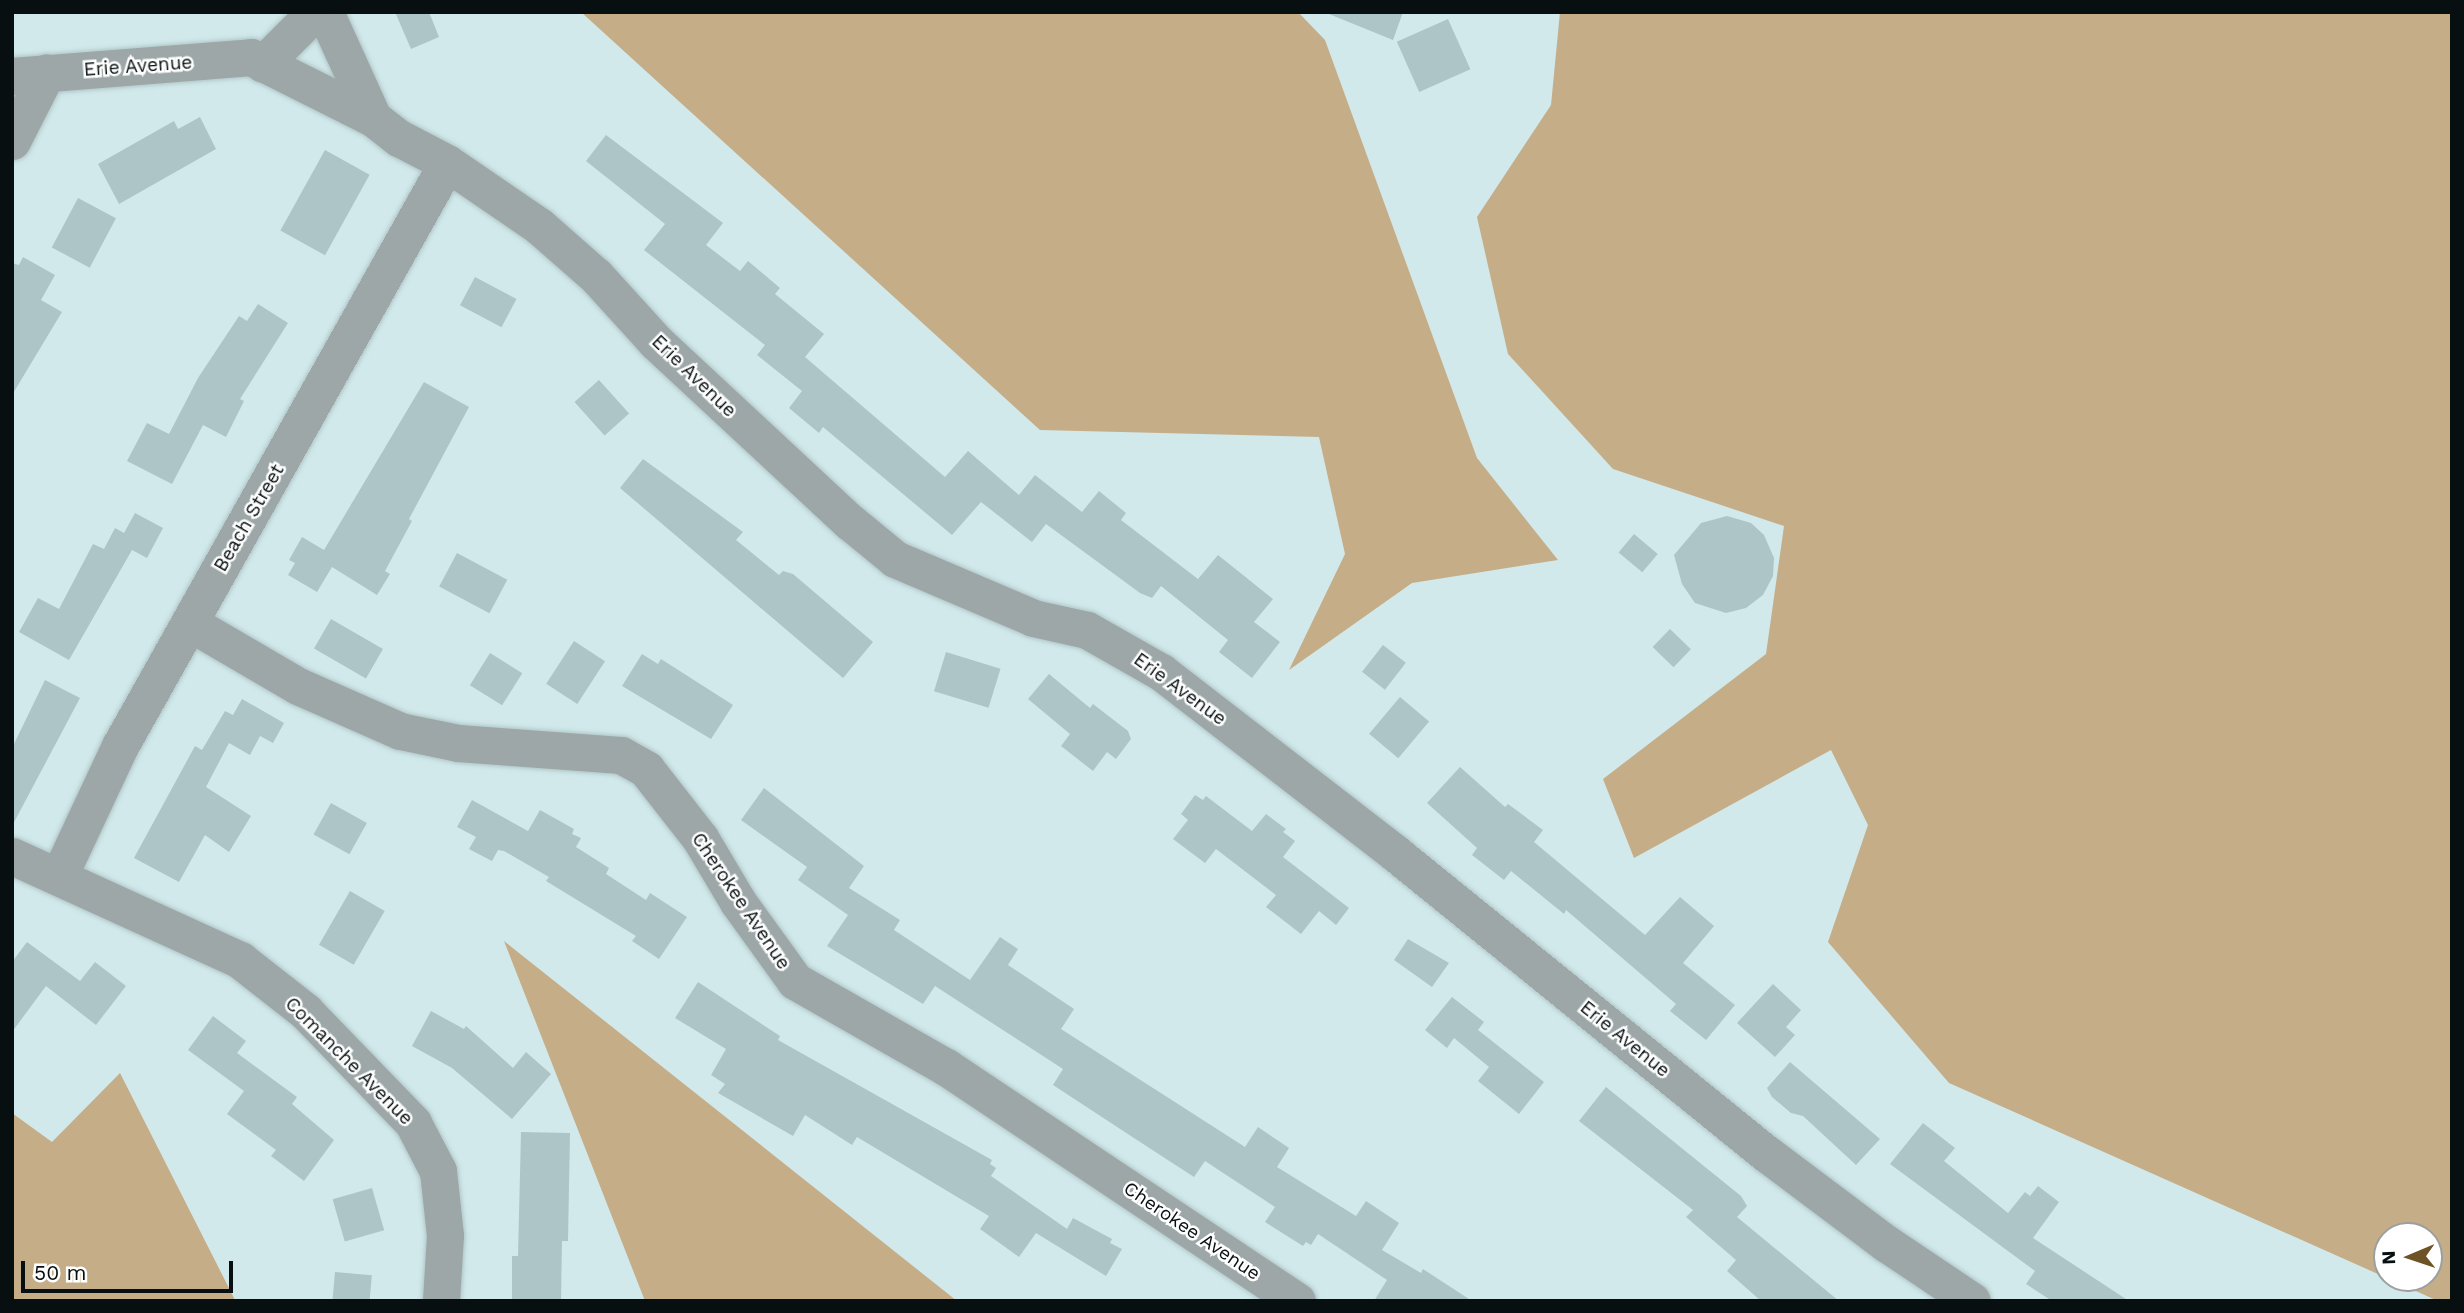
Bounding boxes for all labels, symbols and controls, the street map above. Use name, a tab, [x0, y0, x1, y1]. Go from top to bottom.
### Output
street label: Erie Avenue	[83, 51, 193, 81]
street label: Erie Avenue	[647, 330, 741, 422]
street label: Beach Street	[209, 460, 289, 576]
street label: Erie Avenue	[1129, 648, 1231, 730]
street label: Cherokee Avenue	[687, 828, 795, 974]
street label: Comanche Avenue	[280, 992, 418, 1130]
street label: Erie Avenue	[1575, 996, 1675, 1082]
street label: Cherokee Avenue	[1119, 1177, 1265, 1285]
north arrow	[2373, 1222, 2443, 1292]
scale bar	[24, 1246, 236, 1290]
text: N	[2377, 1250, 2400, 1265]
text: 50 m	[34, 1260, 86, 1285]

